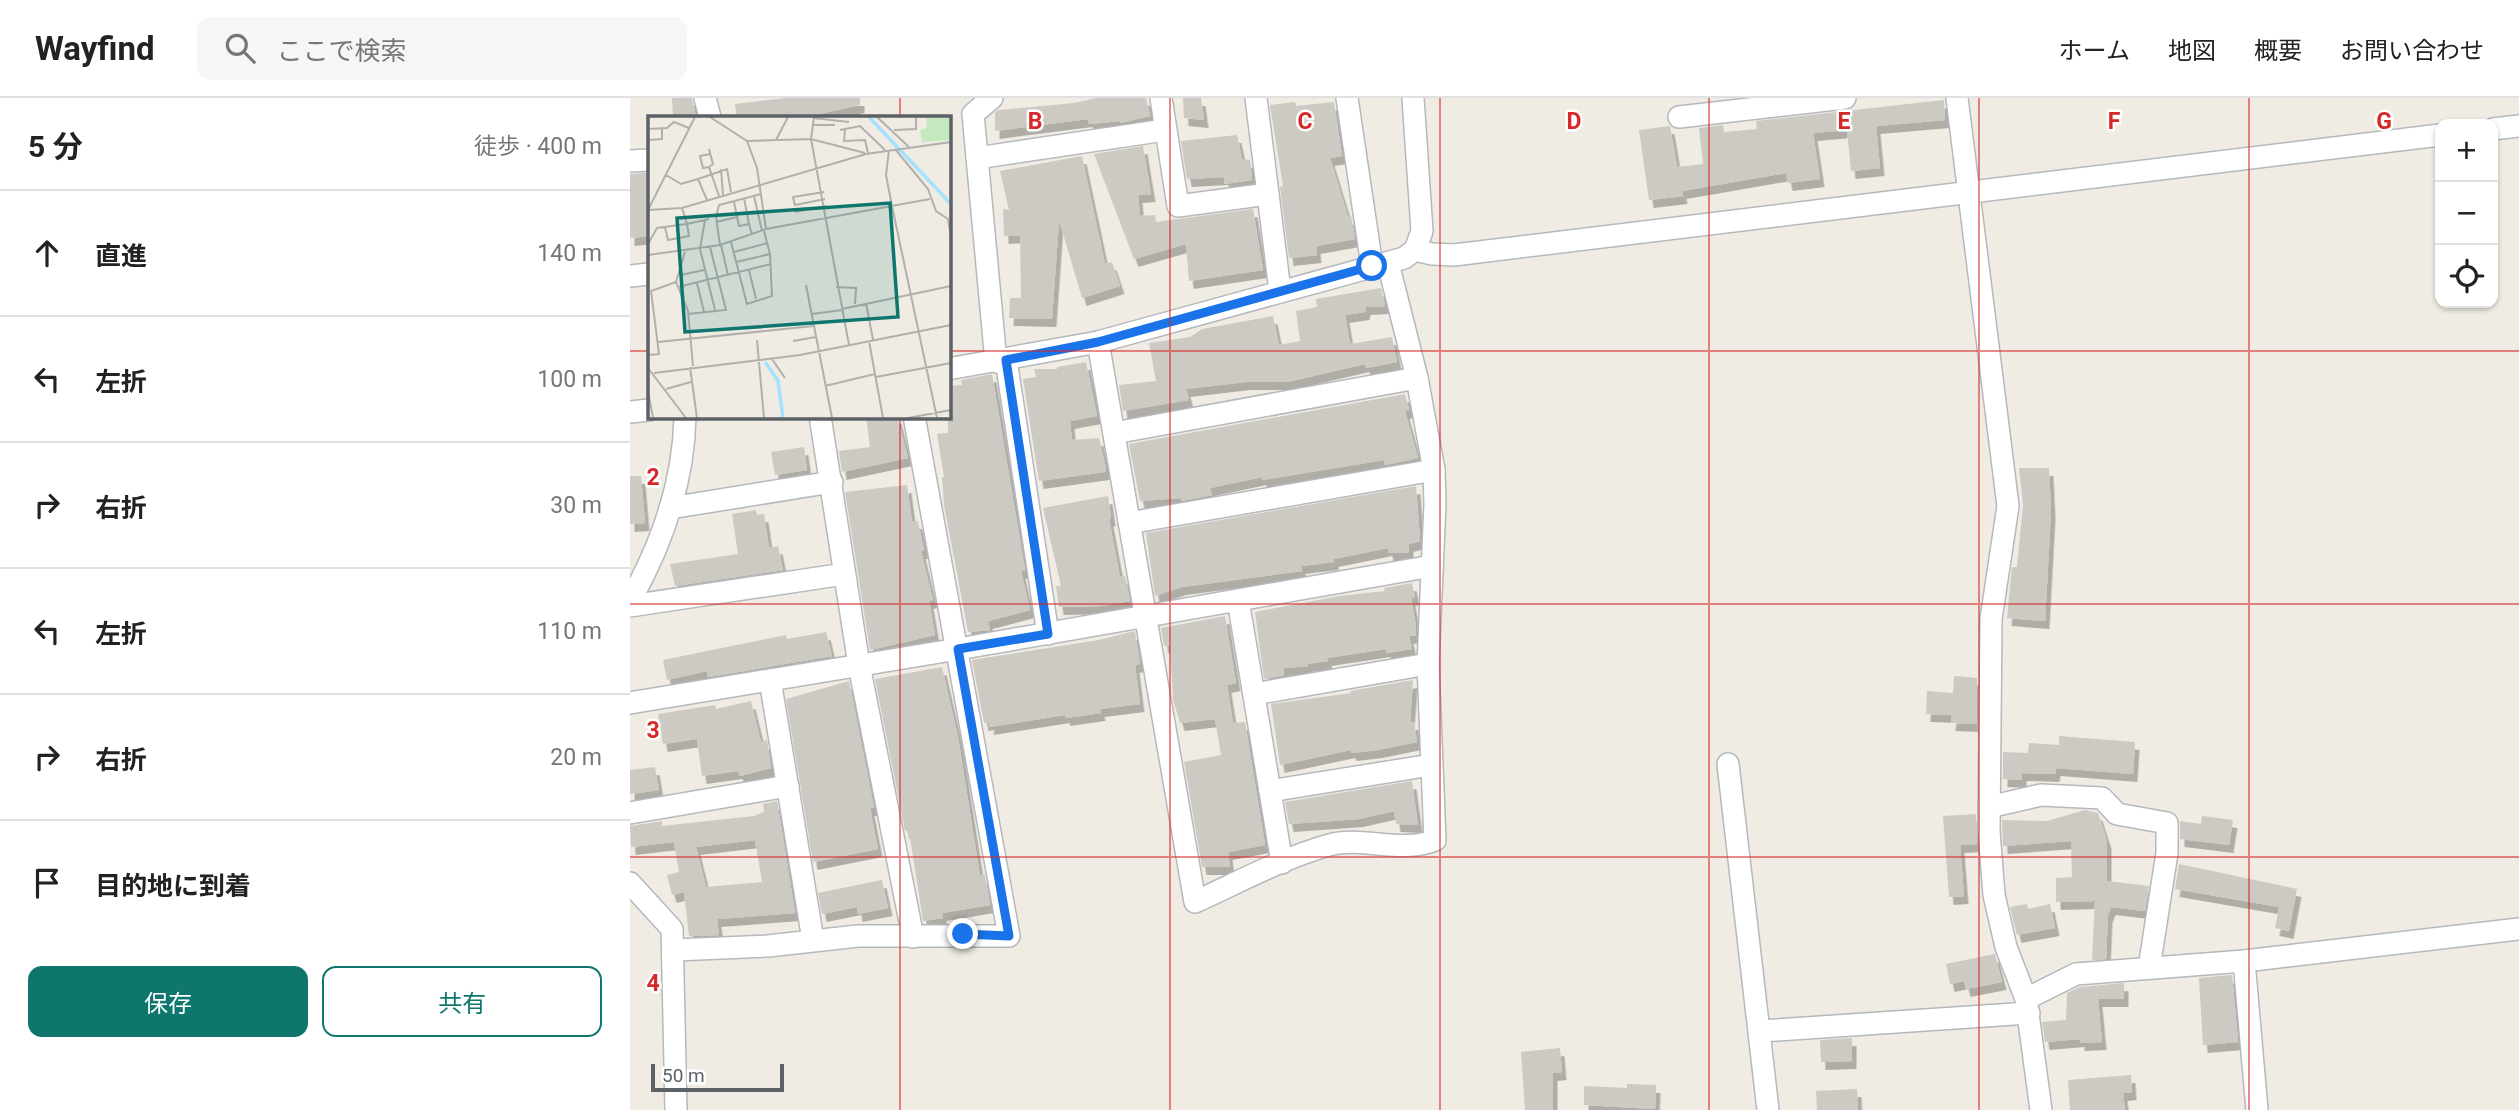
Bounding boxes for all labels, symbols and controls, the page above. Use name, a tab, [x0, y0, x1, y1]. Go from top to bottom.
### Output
search box	[197, 17, 687, 80]
text: Wayfind	[35, 29, 155, 68]
icon: search	[221, 29, 259, 67]
text: ここで検索	[277, 36, 407, 66]
text: ホーム	[2059, 37, 2130, 65]
text: 地図	[2168, 37, 2216, 65]
text: 概要	[2254, 37, 2302, 65]
text: お問い合わせ	[2340, 37, 2484, 65]
text: B	[1028, 108, 1042, 135]
text: C	[1297, 108, 1313, 135]
text: D	[1567, 108, 1581, 135]
text: E	[1838, 108, 1851, 135]
text: F	[2108, 108, 2121, 135]
text: G	[2376, 108, 2392, 135]
inset map	[648, 116, 950, 418]
map controls	[2435, 119, 2498, 308]
button: +	[2435, 119, 2498, 182]
text: 5 分	[28, 129, 83, 164]
text: 徒歩 · 400 m	[474, 133, 602, 160]
button: −	[2435, 182, 2498, 245]
icon: ahead	[28, 234, 66, 272]
text: 140 m	[537, 240, 602, 267]
text: 直進	[95, 241, 147, 271]
button: locate	[2435, 245, 2498, 308]
route start	[1356, 250, 1387, 281]
icon: left	[28, 360, 66, 398]
text: 100 m	[537, 366, 602, 393]
text: 左折	[95, 367, 147, 397]
text: 2	[646, 464, 660, 491]
icon: right	[28, 486, 66, 524]
text: 30 m	[550, 492, 602, 519]
text: 右折	[95, 493, 147, 523]
icon: left	[28, 612, 66, 650]
text: 110 m	[537, 618, 602, 645]
text: 左折	[95, 619, 147, 649]
text: 3	[646, 717, 660, 744]
icon: right	[28, 738, 66, 776]
text: 20 m	[550, 744, 602, 771]
text: 右折	[95, 745, 147, 775]
icon: arrive	[28, 864, 66, 902]
text: 目的地に到着	[95, 871, 251, 901]
route end	[947, 918, 978, 949]
button: 保存	[28, 966, 308, 1037]
button: 共有	[322, 966, 602, 1037]
text: 4	[646, 970, 660, 997]
scale bar	[651, 1061, 784, 1093]
text: 50 m	[662, 1064, 705, 1087]

